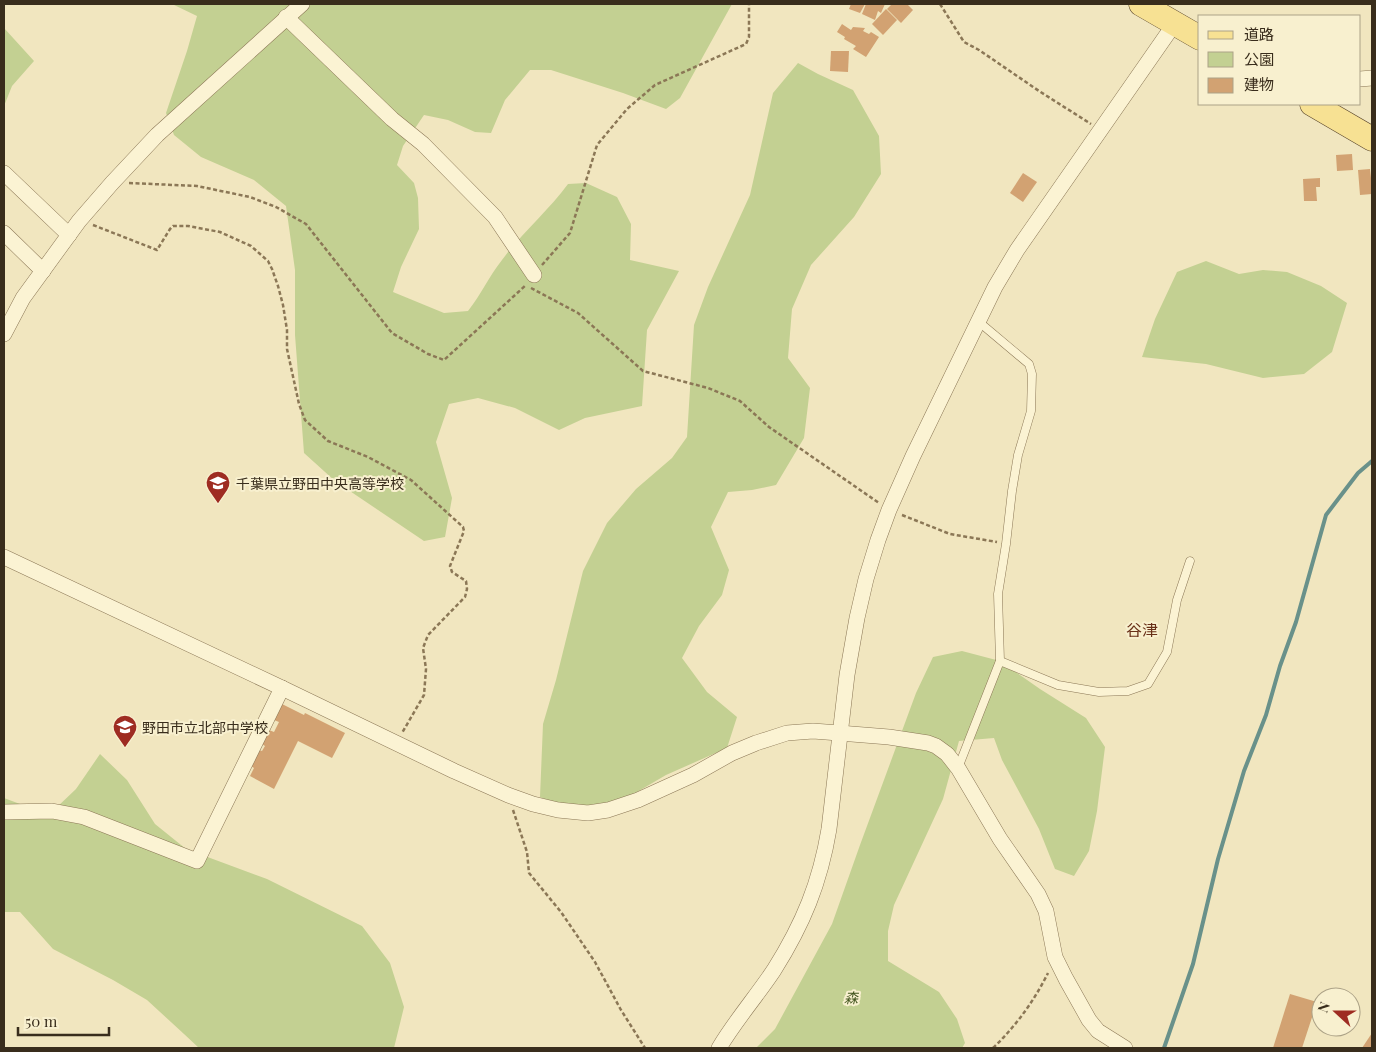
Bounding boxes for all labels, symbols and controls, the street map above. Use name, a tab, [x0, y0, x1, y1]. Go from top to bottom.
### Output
legend	[1198, 15, 1361, 105]
text: 道路	[1244, 24, 1274, 44]
text: 公園	[1244, 49, 1274, 69]
text: 建物	[1244, 74, 1274, 94]
school or university icon: 千葉県立野田中央高等学校	[205, 470, 231, 504]
place label: 千葉県立野田中央高等学校	[236, 474, 404, 493]
district label: 谷津	[1126, 619, 1158, 640]
school or university icon: 野田市立北部中学校	[112, 714, 138, 748]
place label: 野田市立北部中学校	[142, 718, 268, 737]
north arrow	[1311, 987, 1361, 1037]
park label: 森	[844, 988, 860, 1007]
text: N	[1313, 999, 1334, 1015]
scale bar	[18, 1004, 109, 1036]
text: 50 m	[25, 1011, 58, 1031]

